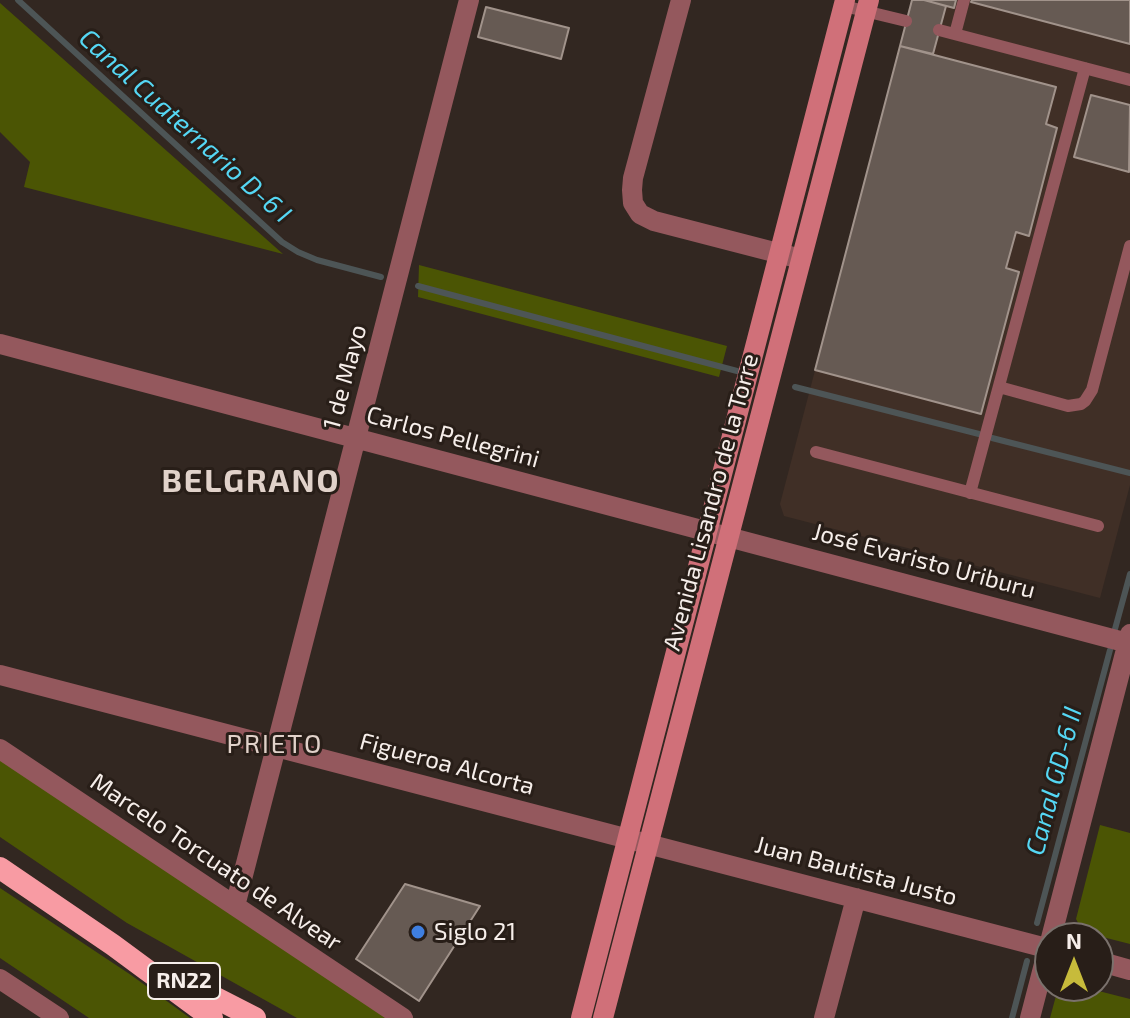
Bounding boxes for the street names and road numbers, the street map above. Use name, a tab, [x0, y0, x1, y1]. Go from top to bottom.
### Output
street label: 1 de Mayo	[317, 321, 373, 433]
street label: Avenida Lisandro de la Torre	[657, 350, 765, 654]
street label: Carlos Pellegrini	[363, 400, 543, 474]
street label: José Evaristo Uriburu	[809, 517, 1039, 605]
street label: Figueroa Alcorta	[357, 727, 537, 801]
street label: Marcelo Torcuato de Alvear	[85, 767, 347, 957]
street label: Juan Bautista Justo	[752, 830, 960, 912]
road number: RN22	[148, 963, 220, 999]

